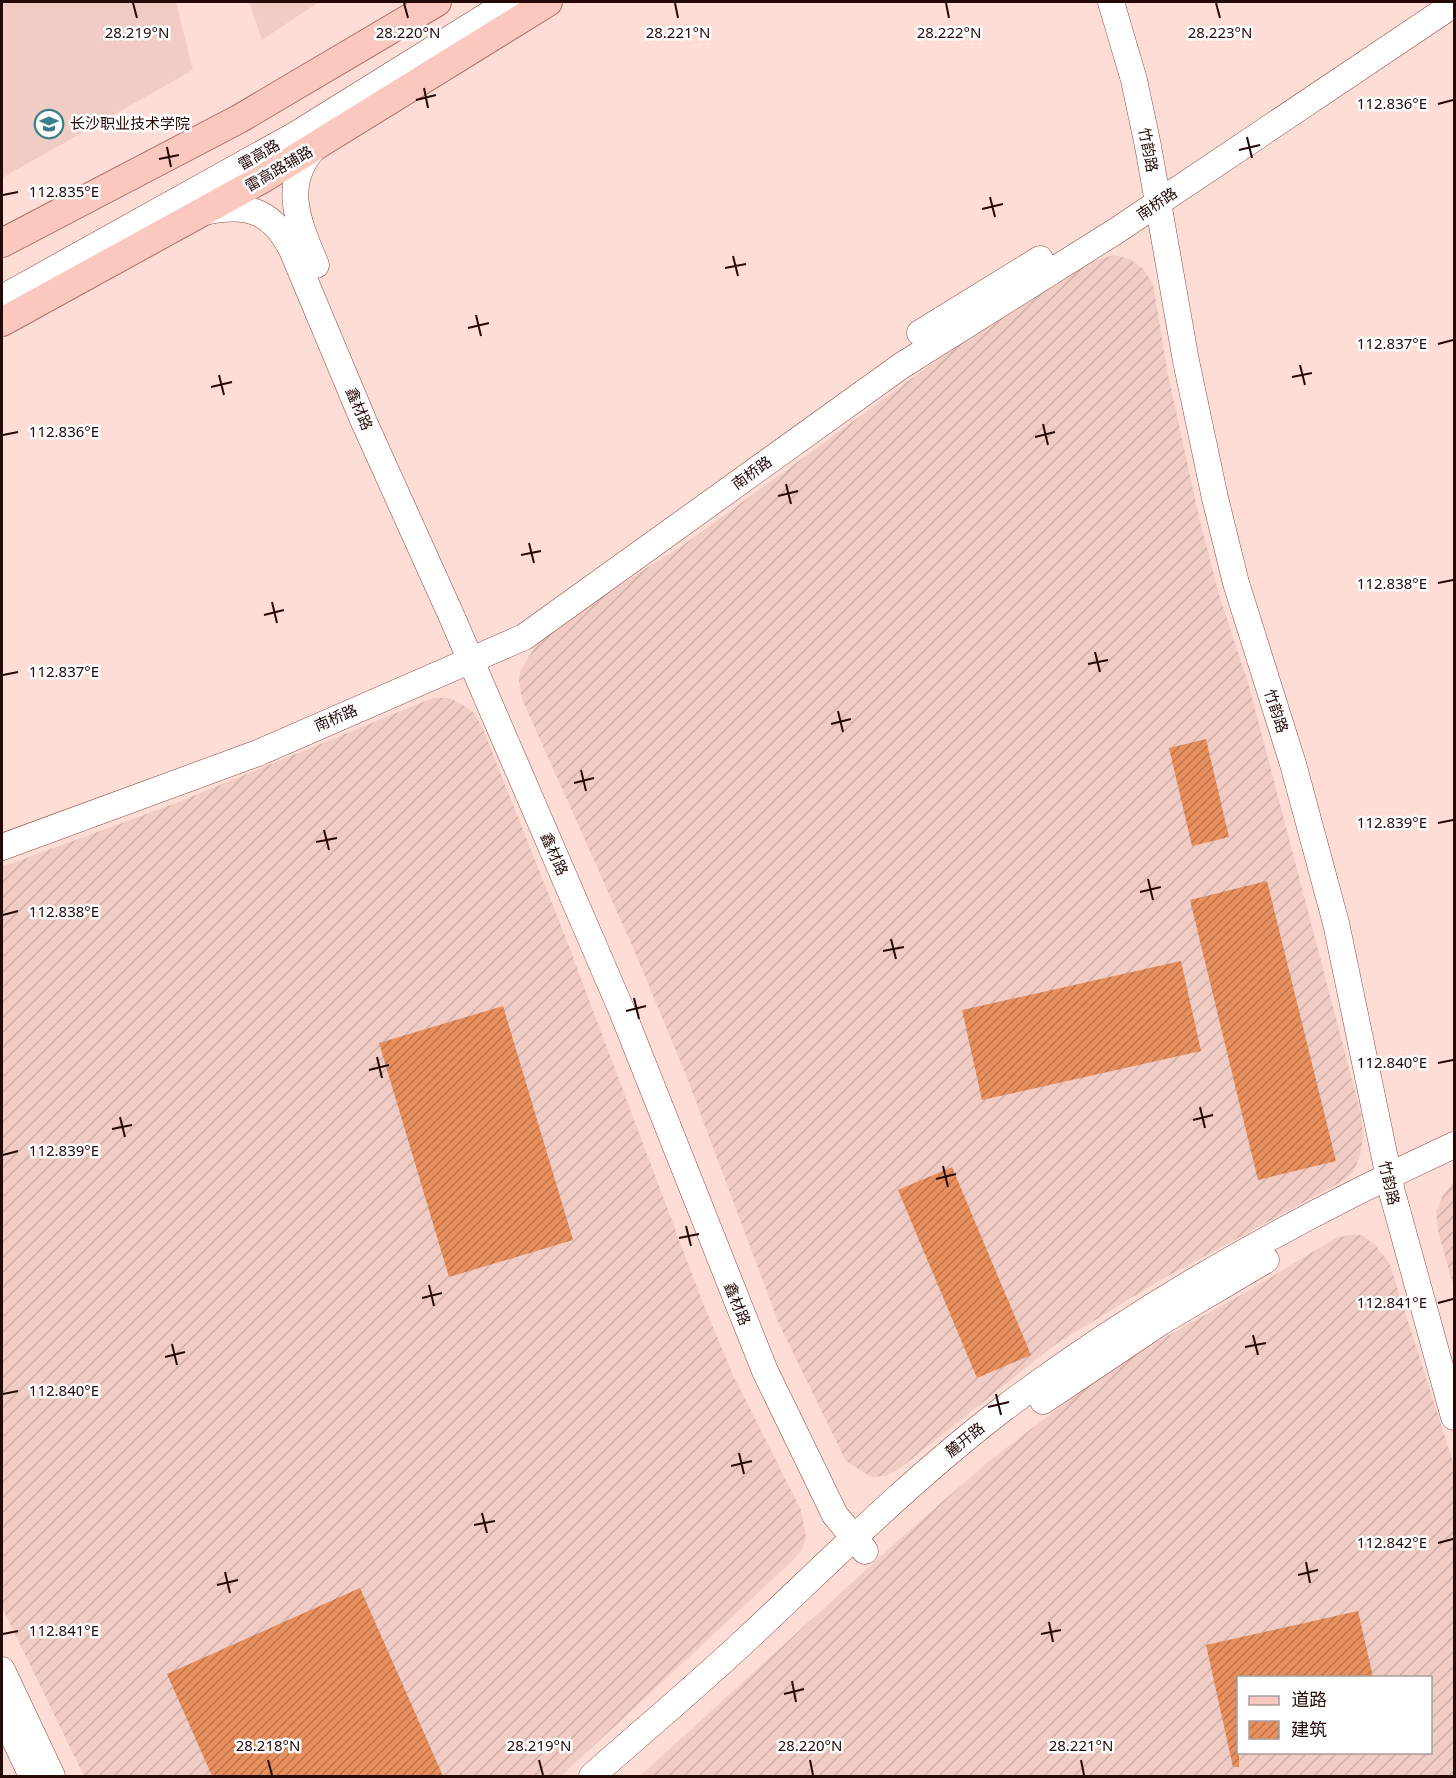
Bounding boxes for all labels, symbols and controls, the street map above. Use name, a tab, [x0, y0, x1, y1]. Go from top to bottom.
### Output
text: 28.219°N	[105, 22, 169, 42]
text: 28.220°N	[376, 22, 440, 42]
text: 28.221°N	[646, 22, 710, 42]
text: 28.222°N	[917, 22, 981, 42]
text: 28.223°N	[1188, 22, 1252, 42]
text: 112.836°E	[1357, 93, 1427, 113]
school or university icon: 长沙职业技术学院	[33, 108, 65, 140]
place label: 长沙职业技术学院	[70, 113, 190, 133]
street label: 竹韵路	[1135, 126, 1163, 174]
street label: 雷高路	[234, 134, 283, 174]
street label: 雷高路辅路	[241, 141, 316, 196]
text: 112.835°E	[29, 181, 99, 201]
street label: 南桥路	[1132, 182, 1181, 224]
text: 112.837°E	[1357, 333, 1427, 353]
street label: 鑫材路	[342, 384, 378, 433]
text: 112.836°E	[29, 421, 99, 441]
street label: 南桥路	[727, 451, 775, 494]
text: 112.838°E	[1357, 573, 1427, 593]
text: 112.837°E	[29, 661, 99, 681]
street label: 竹韵路	[1260, 686, 1293, 735]
street label: 南桥路	[311, 699, 360, 735]
text: 112.839°E	[1357, 812, 1427, 832]
street label: 鑫材路	[537, 829, 573, 878]
text: 112.838°E	[29, 901, 99, 921]
text: 112.840°E	[1357, 1052, 1427, 1072]
text: 112.839°E	[29, 1140, 99, 1160]
street label: 竹韵路	[1375, 1159, 1405, 1207]
street label: 鑫材路	[720, 1279, 756, 1328]
text: 112.841°E	[1357, 1292, 1427, 1312]
text: 112.840°E	[29, 1380, 99, 1400]
street label: 麓开路	[941, 1417, 988, 1461]
text: 112.842°E	[1357, 1532, 1427, 1552]
text: 112.841°E	[29, 1620, 99, 1640]
legend	[1237, 1676, 1432, 1754]
text: 道路	[1291, 1687, 1327, 1711]
text: 建筑	[1291, 1717, 1327, 1741]
text: 28.218°N	[236, 1735, 300, 1755]
text: 28.219°N	[507, 1735, 571, 1755]
text: 28.220°N	[778, 1735, 842, 1755]
text: 28.221°N	[1049, 1735, 1113, 1755]

